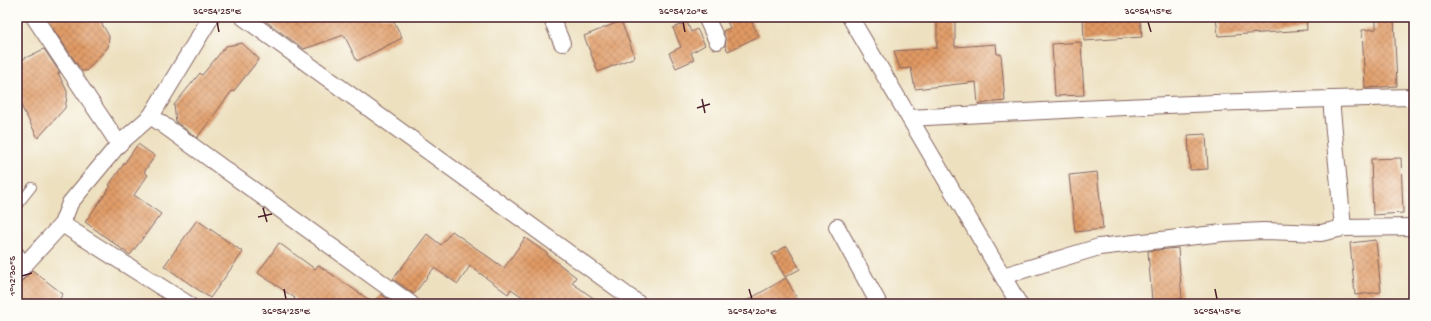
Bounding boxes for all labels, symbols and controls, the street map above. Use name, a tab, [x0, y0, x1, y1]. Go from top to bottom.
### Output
text: 36°54'25"E	[192, 6, 242, 18]
text: 36°54'20"E	[658, 6, 708, 18]
text: 36°54'15"E	[1124, 6, 1172, 18]
text: 1°12'30"S	[7, 256, 19, 297]
text: 36°54'25"E	[261, 306, 311, 318]
text: 36°54'20"E	[727, 306, 777, 318]
text: 36°54'15"E	[1193, 306, 1241, 318]

